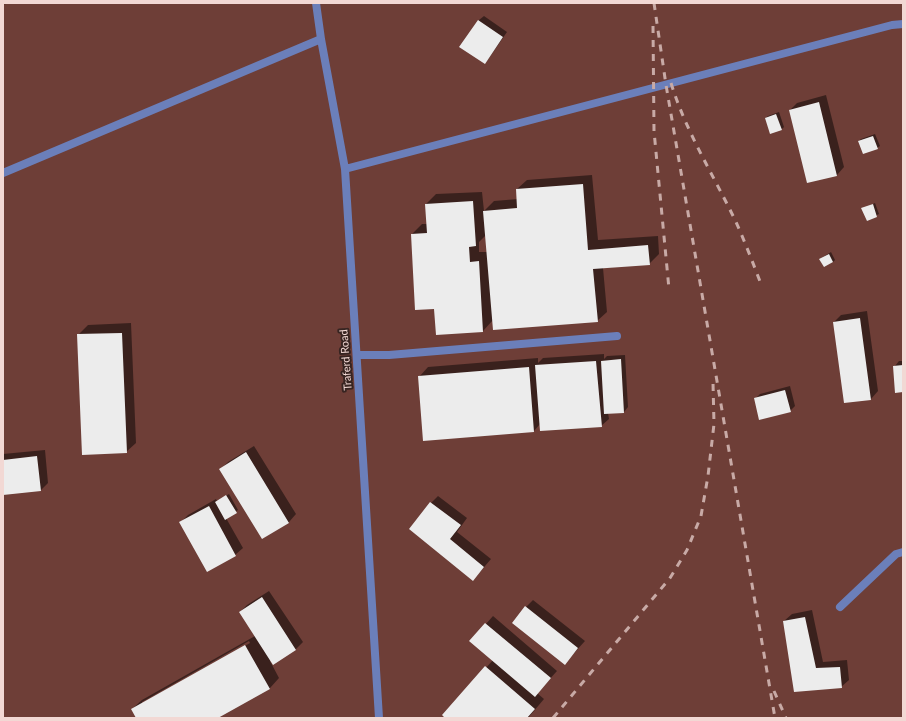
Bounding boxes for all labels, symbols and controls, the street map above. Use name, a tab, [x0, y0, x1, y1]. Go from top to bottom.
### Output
street label: Traferd Road	[337, 329, 355, 391]

